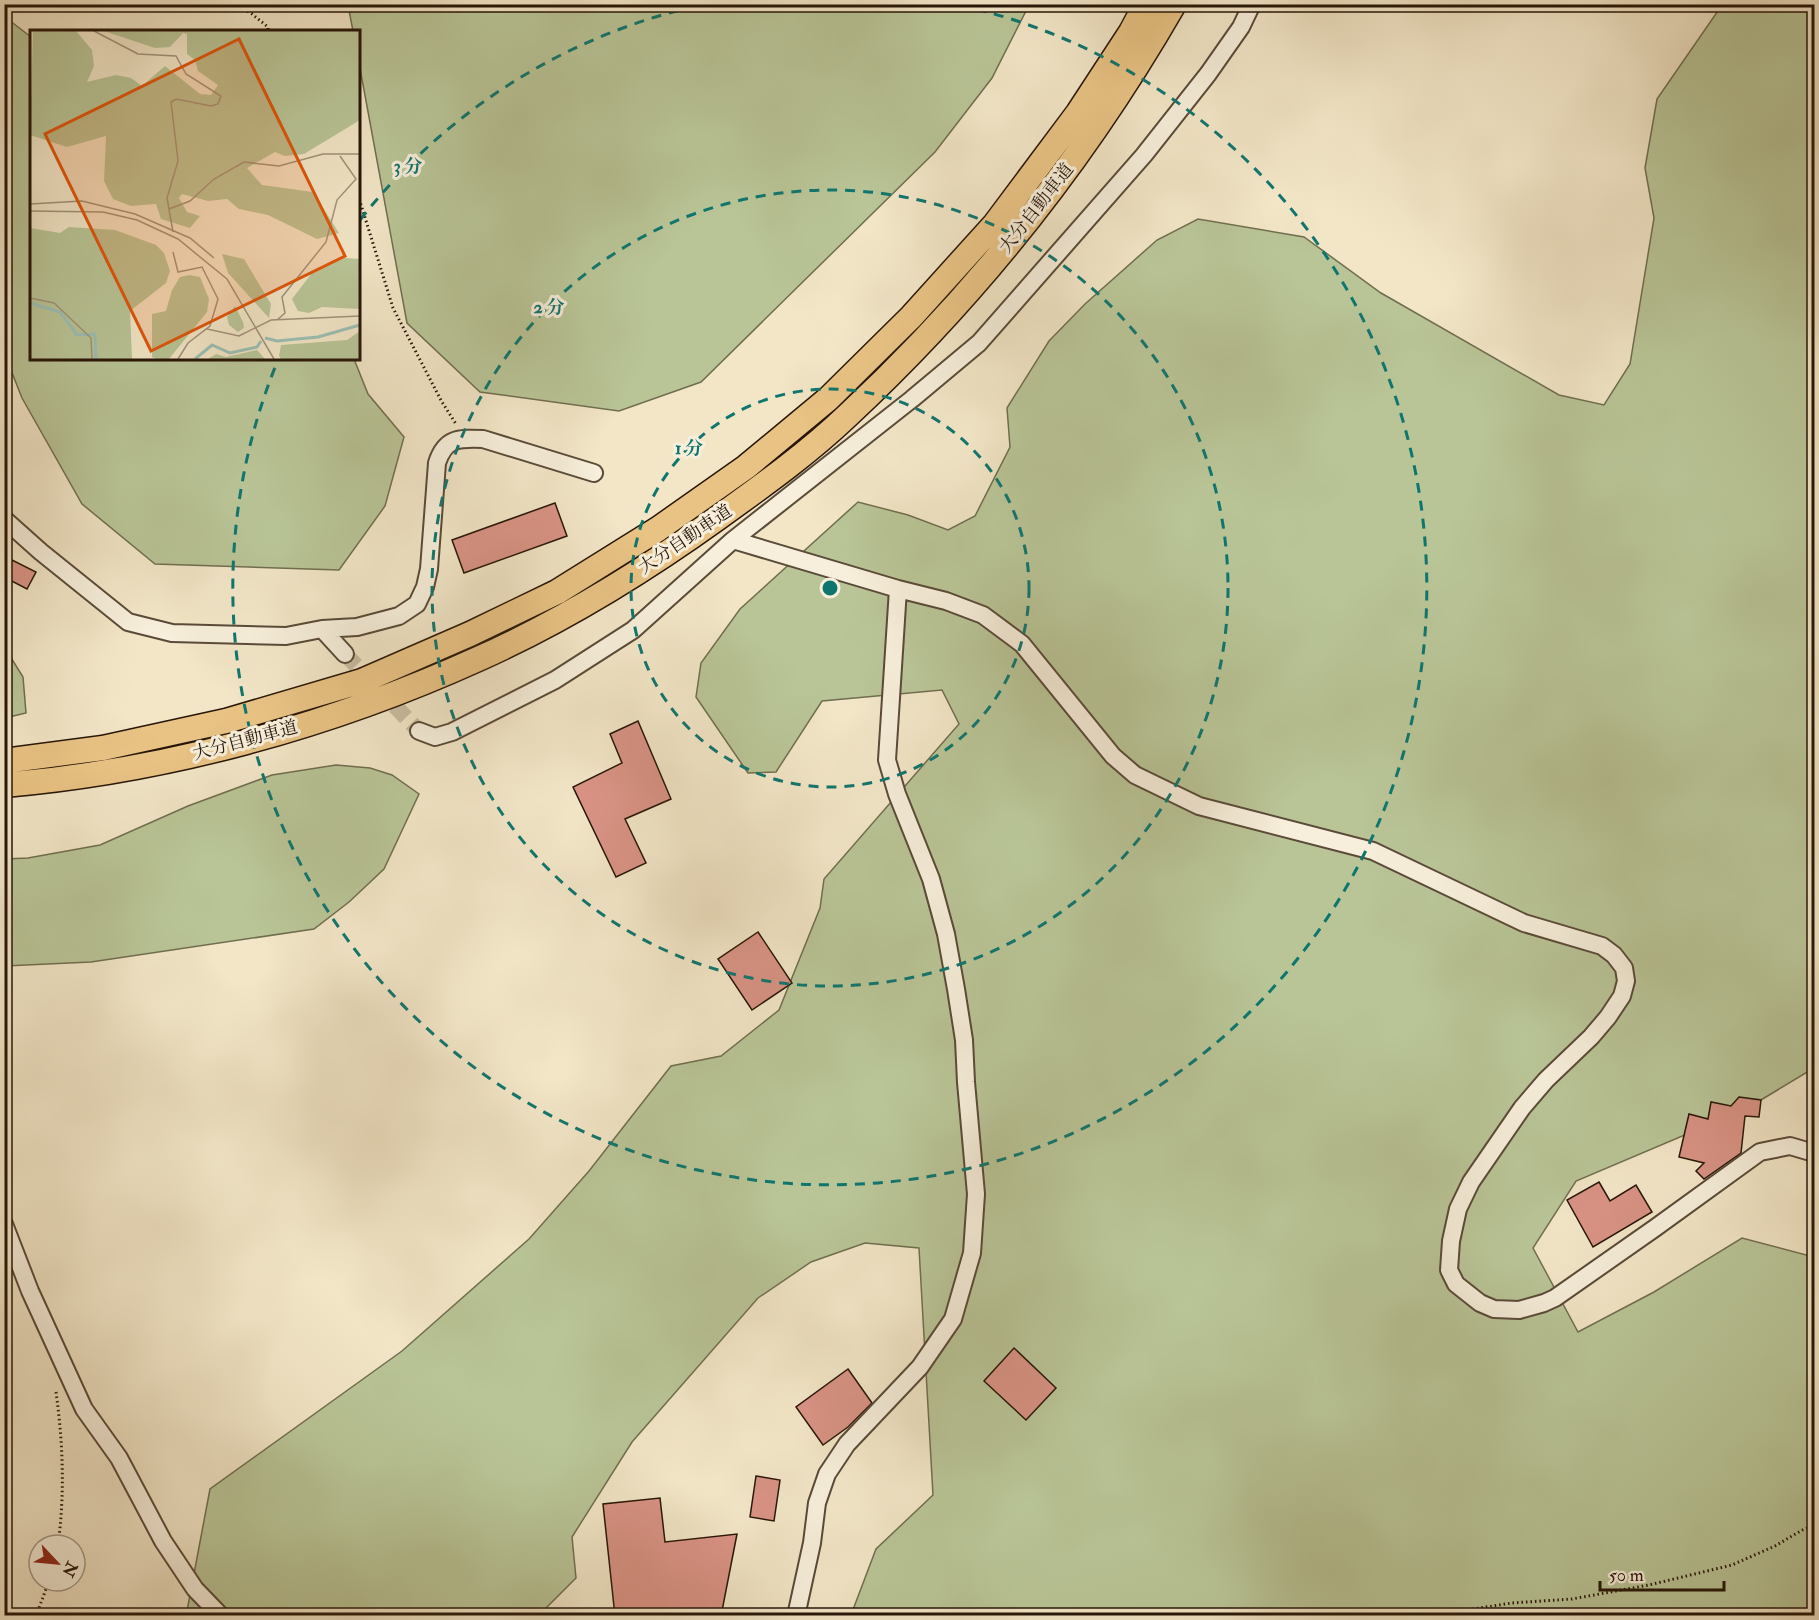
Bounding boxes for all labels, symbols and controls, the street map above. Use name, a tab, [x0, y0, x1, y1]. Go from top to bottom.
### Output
inset map	[30, 30, 360, 360]
text: 3 分	[394, 155, 422, 178]
street label: 大分自動車道	[994, 159, 1079, 258]
text: 2 分	[534, 296, 564, 319]
text: 1 分	[675, 437, 703, 460]
street label: 大分自動車道	[634, 500, 736, 579]
centre of rings	[820, 578, 840, 598]
street label: 大分自動車道	[190, 715, 300, 766]
north arrow	[27, 1533, 87, 1593]
scale bar	[1600, 1554, 1724, 1592]
text: N	[57, 1557, 82, 1581]
text: 50 m	[1609, 1564, 1644, 1587]

